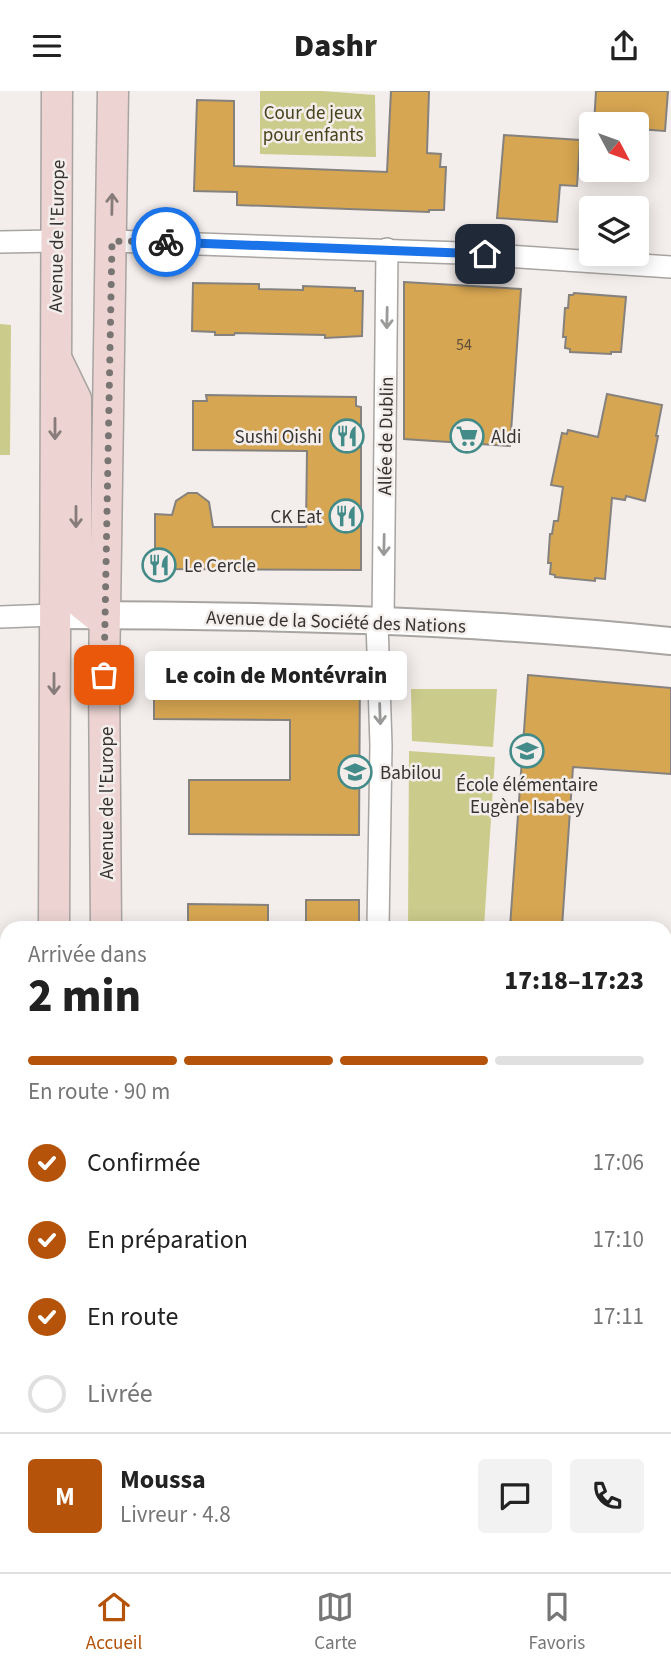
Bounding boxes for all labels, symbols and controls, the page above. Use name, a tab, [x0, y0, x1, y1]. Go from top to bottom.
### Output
text: Dashr	[294, 23, 377, 69]
icon: menu	[28, 27, 66, 65]
icon: share	[605, 27, 643, 65]
park label: Cour de jeux pour enfants	[263, 100, 363, 149]
north arrow	[579, 112, 649, 182]
map controls	[579, 112, 649, 266]
street label: Avenue de l'Europe	[43, 159, 72, 313]
one-way arrow	[106, 193, 119, 216]
button: layers	[579, 196, 649, 266]
courier	[131, 207, 201, 277]
icon: bike	[147, 223, 185, 261]
pin	[455, 224, 515, 284]
icon: home	[466, 235, 504, 273]
one-way arrow	[380, 306, 394, 329]
house number: 54	[456, 334, 472, 356]
street label: Allée de Dublin	[372, 376, 401, 496]
one-way arrow	[48, 417, 62, 440]
restaurant icon: Sushi Oishi	[328, 417, 366, 455]
supermarket icon: Aldi	[448, 417, 486, 455]
place label: Sushi Oishi	[234, 424, 322, 451]
place label: Aldi	[491, 424, 521, 451]
restaurant icon: CK Eat	[327, 497, 365, 535]
place label: CK Eat	[271, 504, 323, 531]
one-way arrow	[69, 505, 83, 528]
one-way arrow	[377, 533, 391, 556]
restaurant icon: Le Cercle	[140, 546, 178, 584]
place label: Le Cercle	[184, 553, 256, 580]
street label: Avenue de la Société des Nations	[206, 604, 466, 641]
pin	[74, 645, 134, 705]
callout: Le coin de Montévrain	[146, 651, 408, 699]
icon: bag	[85, 656, 123, 694]
text: Le coin de Montévrain	[165, 659, 387, 692]
one-way arrow	[47, 672, 61, 695]
one-way arrow	[373, 702, 386, 725]
street label: Avenue de l'Europe	[94, 727, 121, 879]
school or university icon: École élémentaire Eugène Isabey	[508, 732, 546, 770]
school or university icon: Babilou	[336, 753, 374, 791]
place label: Babilou	[380, 760, 441, 787]
place label: École élémentaire Eugène Isabey	[456, 772, 598, 821]
text: Arrivée dans	[28, 938, 147, 971]
text: 17:18–17:23	[504, 962, 644, 999]
text: 2 min	[28, 964, 141, 1029]
text: En route · 90 m	[28, 1075, 170, 1108]
icon: check	[28, 1144, 66, 1182]
text: Confirmée	[87, 1144, 201, 1181]
text: 17:06	[593, 1146, 644, 1179]
icon: check	[28, 1221, 66, 1259]
text: En préparation	[87, 1221, 248, 1258]
text: 17:10	[593, 1223, 644, 1256]
icon: check	[28, 1298, 66, 1336]
text: En route	[87, 1298, 178, 1335]
text: 17:11	[593, 1300, 644, 1333]
text: Livrée	[87, 1375, 153, 1412]
button: chat	[478, 1459, 552, 1533]
button: phone	[570, 1459, 644, 1533]
text: Moussa	[120, 1461, 206, 1498]
text: M	[55, 1478, 75, 1515]
text: Livreur · 4.8	[120, 1498, 231, 1531]
tab: Accueil	[86, 1588, 142, 1657]
tab: Carte	[314, 1588, 357, 1657]
tab: Favoris	[528, 1588, 585, 1657]

